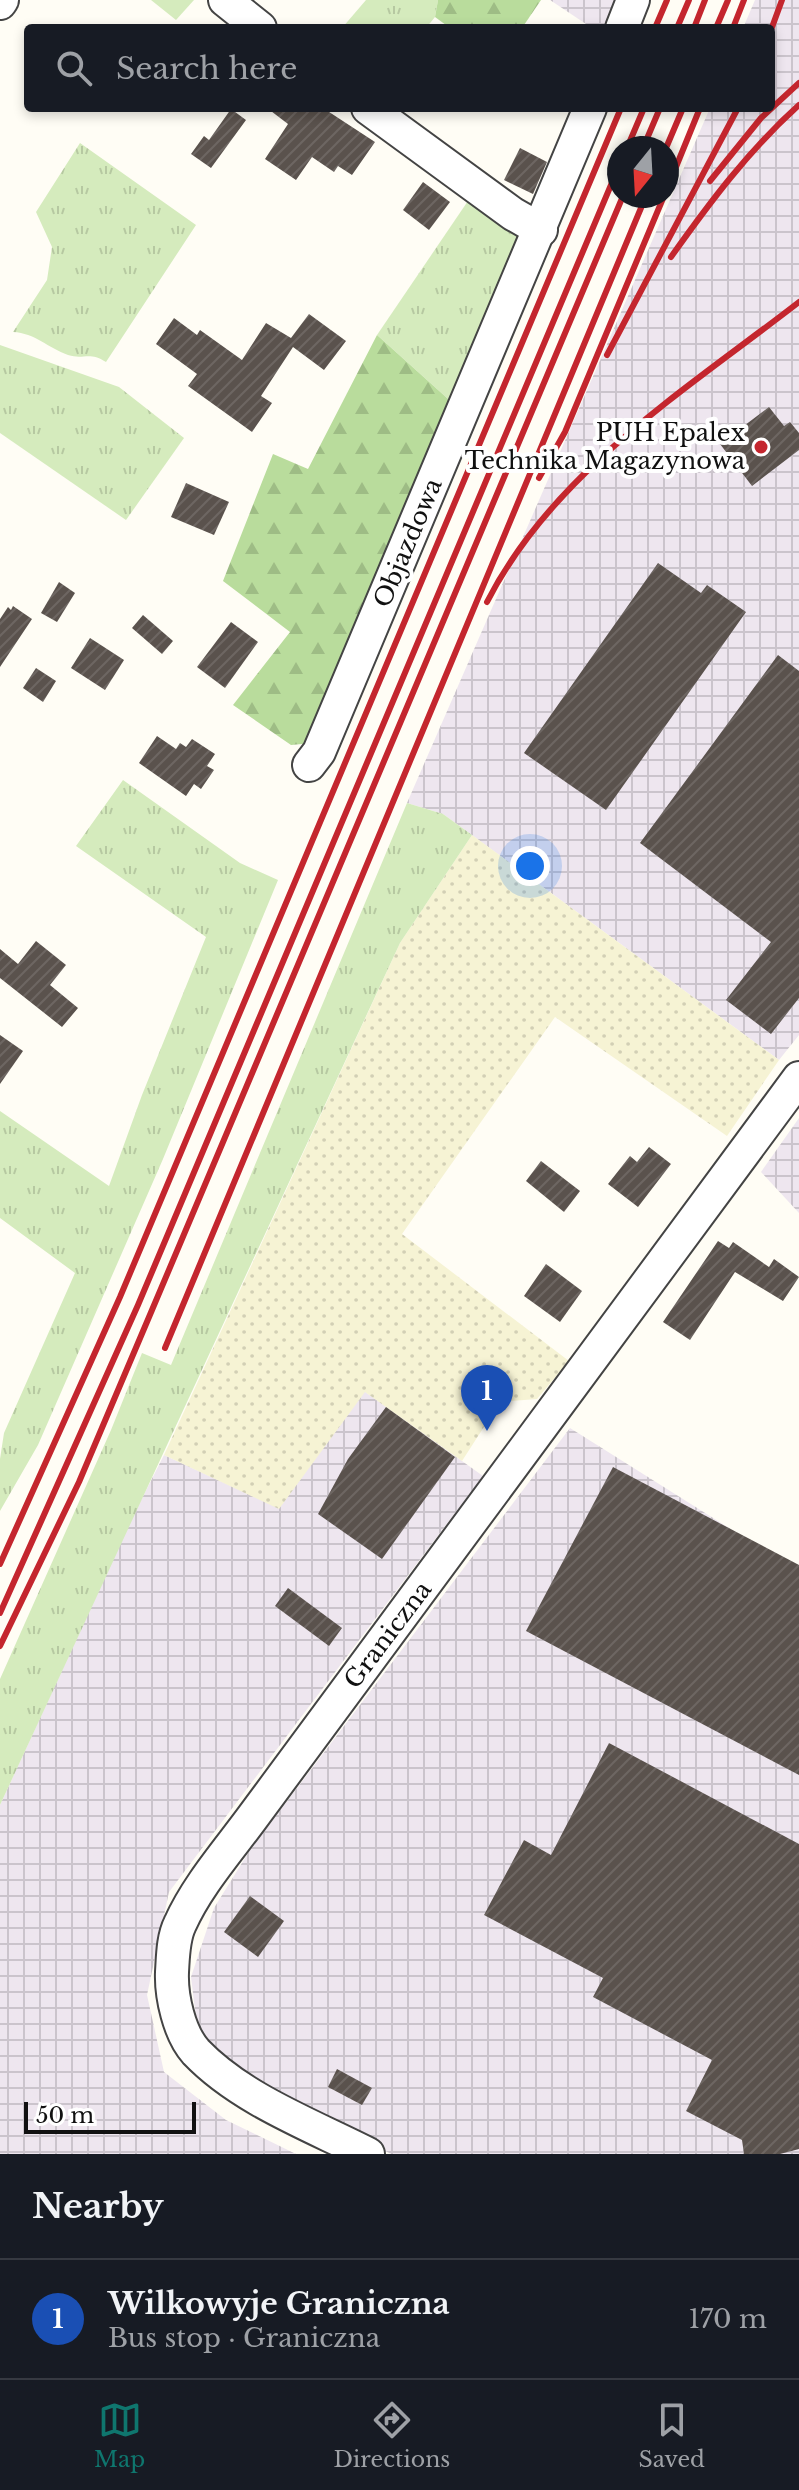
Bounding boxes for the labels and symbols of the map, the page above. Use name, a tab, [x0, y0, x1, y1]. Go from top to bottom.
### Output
north arrow	[607, 136, 679, 208]
place label: PUH Epalex Technika Magazynowa	[465, 418, 746, 475]
marker: PUH Epalex Technika Magazynowa	[752, 438, 770, 456]
street label: Objazdowa	[367, 473, 448, 612]
your location	[510, 846, 550, 886]
pin: 1	[461, 1365, 513, 1431]
street label: Graniczna	[338, 1575, 438, 1694]
scale bar	[24, 2098, 196, 2134]

